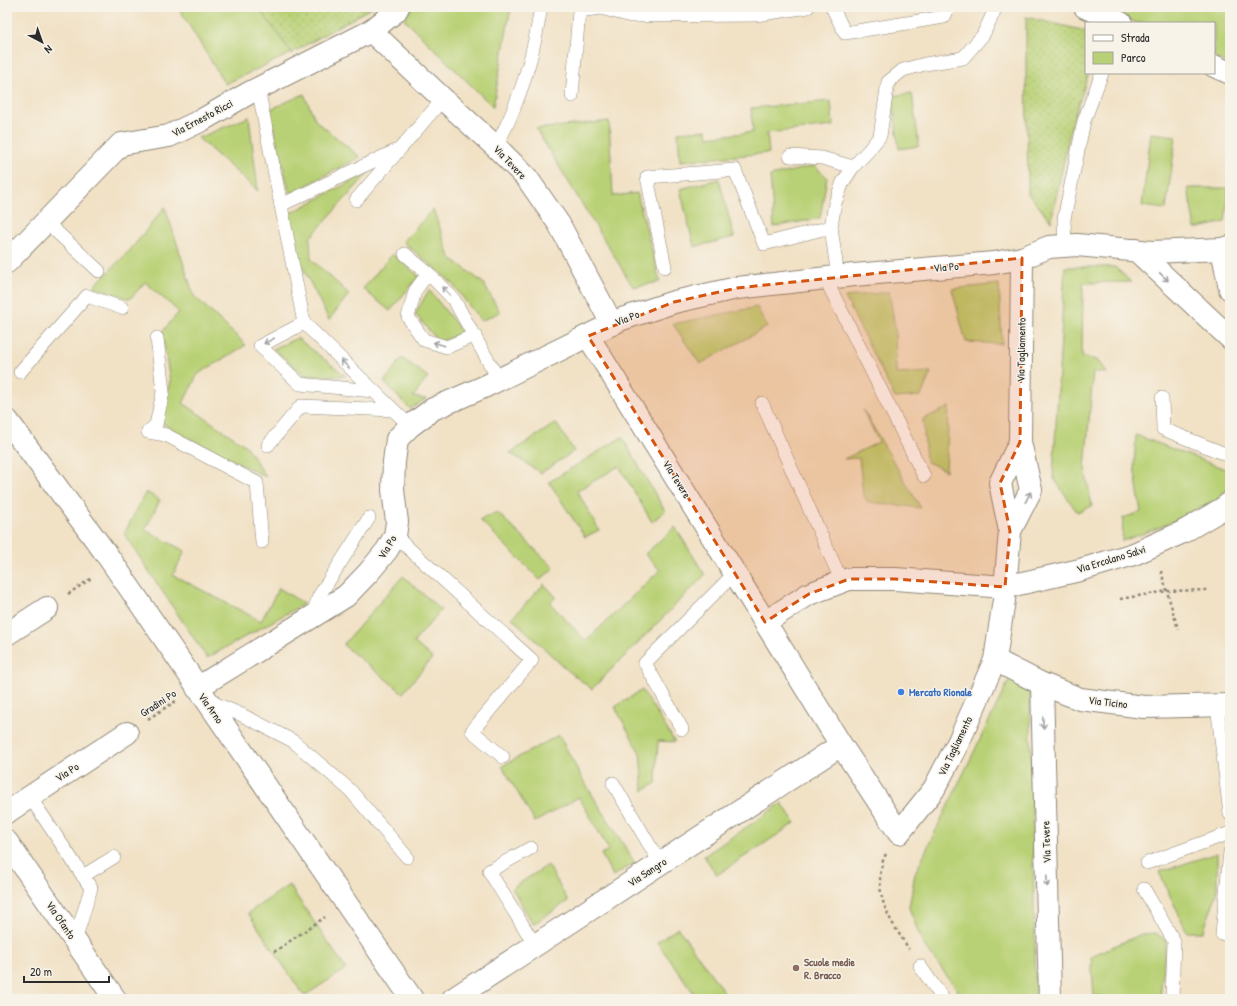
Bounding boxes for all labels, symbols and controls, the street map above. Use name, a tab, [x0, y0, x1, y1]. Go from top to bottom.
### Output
north arrow	[22, 22, 62, 62]
legend	[1085, 22, 1215, 74]
text: Strada	[1121, 29, 1150, 46]
text: N	[42, 42, 55, 57]
text: Parco	[1121, 49, 1146, 66]
street label: Via Ernesto Ricci	[169, 96, 235, 140]
street label: Via Tevere	[490, 142, 530, 183]
street label: Via Po	[933, 259, 960, 275]
one-way arrow	[1159, 272, 1169, 281]
one-way arrow	[441, 286, 450, 296]
street label: Via Po	[613, 307, 642, 329]
street label: Via Tagliamento	[1013, 317, 1029, 382]
one-way arrow	[263, 338, 275, 346]
one-way arrow	[432, 340, 445, 347]
one-way arrow	[340, 359, 350, 369]
street label: Via Tevere	[660, 457, 695, 501]
one-way arrow	[1025, 491, 1032, 503]
street label: Via Po	[375, 532, 400, 561]
street label: Via Ercolano Salvi	[1075, 542, 1147, 576]
place label: Mercato Rionale	[909, 685, 973, 699]
street label: Gradini Po	[137, 686, 179, 720]
marker: Mercato Rionale	[896, 687, 906, 697]
street label: Via Arno	[195, 690, 227, 727]
street label: Via Ticino	[1088, 693, 1129, 711]
street label: Via Tagliamento	[935, 713, 976, 778]
one-way arrow	[1039, 716, 1046, 729]
street label: Via Po	[53, 759, 82, 785]
street label: Via Tevere	[1038, 820, 1054, 863]
street label: Via Sangro	[625, 854, 669, 890]
one-way arrow	[1043, 874, 1051, 887]
street label: Via Ofanto	[43, 898, 79, 942]
place label: Scuole medie R. Bracco	[804, 955, 856, 982]
scale bar	[24, 958, 109, 984]
text: 20 m	[30, 963, 52, 980]
marker: Scuole medie R. Bracco	[791, 963, 801, 973]

